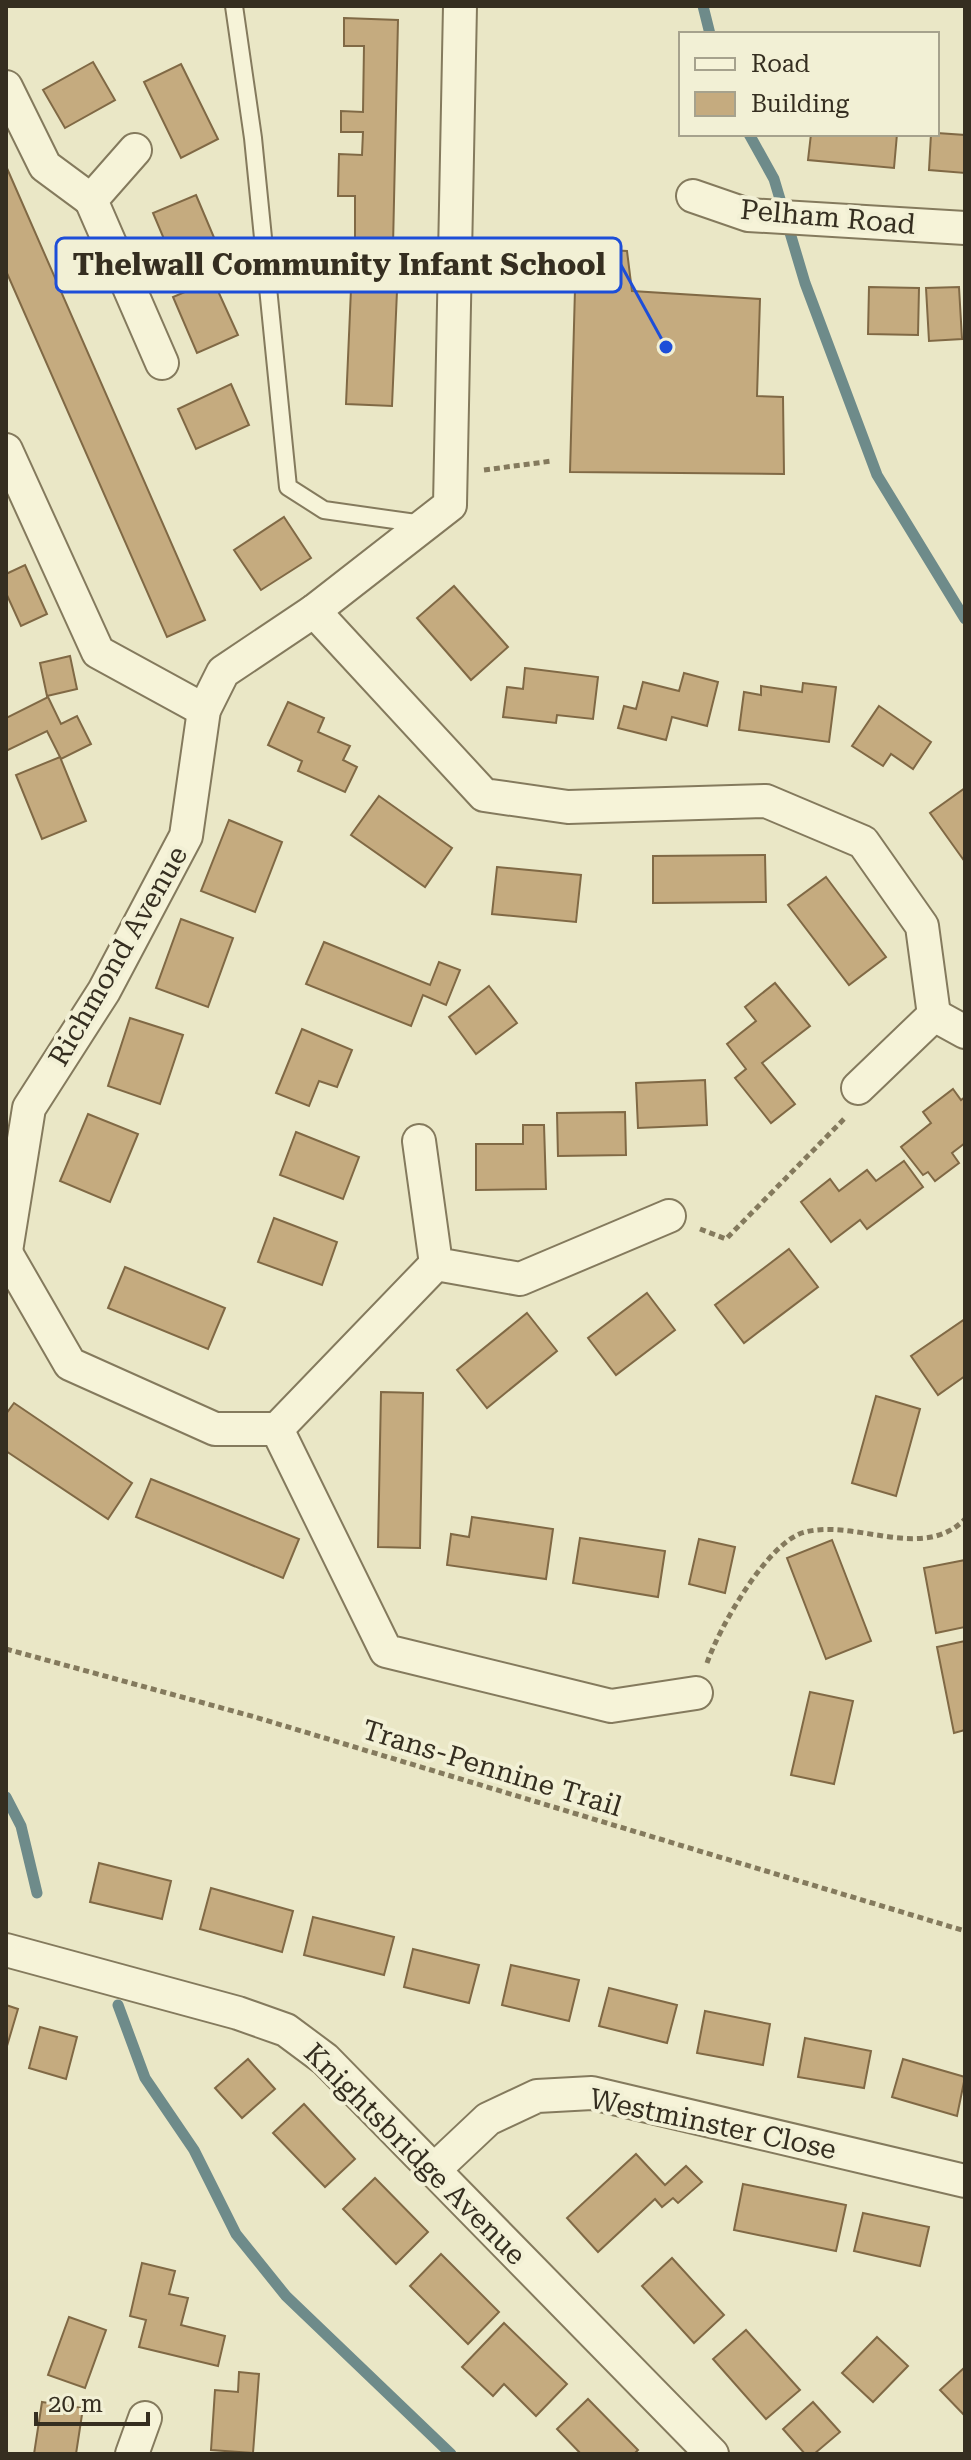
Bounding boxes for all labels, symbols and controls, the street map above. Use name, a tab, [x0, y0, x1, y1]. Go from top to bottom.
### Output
legend	[679, 32, 939, 136]
text: Road	[751, 50, 810, 78]
text: Building	[751, 90, 849, 118]
street label: Pelham Road	[739, 193, 917, 241]
callout: Thelwall Community Infant School	[56, 238, 621, 292]
text: Thelwall Community Infant School	[72, 247, 606, 282]
street label: Richmond Avenue	[42, 840, 194, 1072]
street label: Trans-Pennine Trail	[358, 1713, 626, 1823]
street label: Knightsbridge Avenue	[297, 2036, 533, 2272]
street label: Westminster Close	[587, 2082, 839, 2166]
scale bar	[36, 2376, 148, 2426]
text: 20 m	[48, 2390, 103, 2418]

